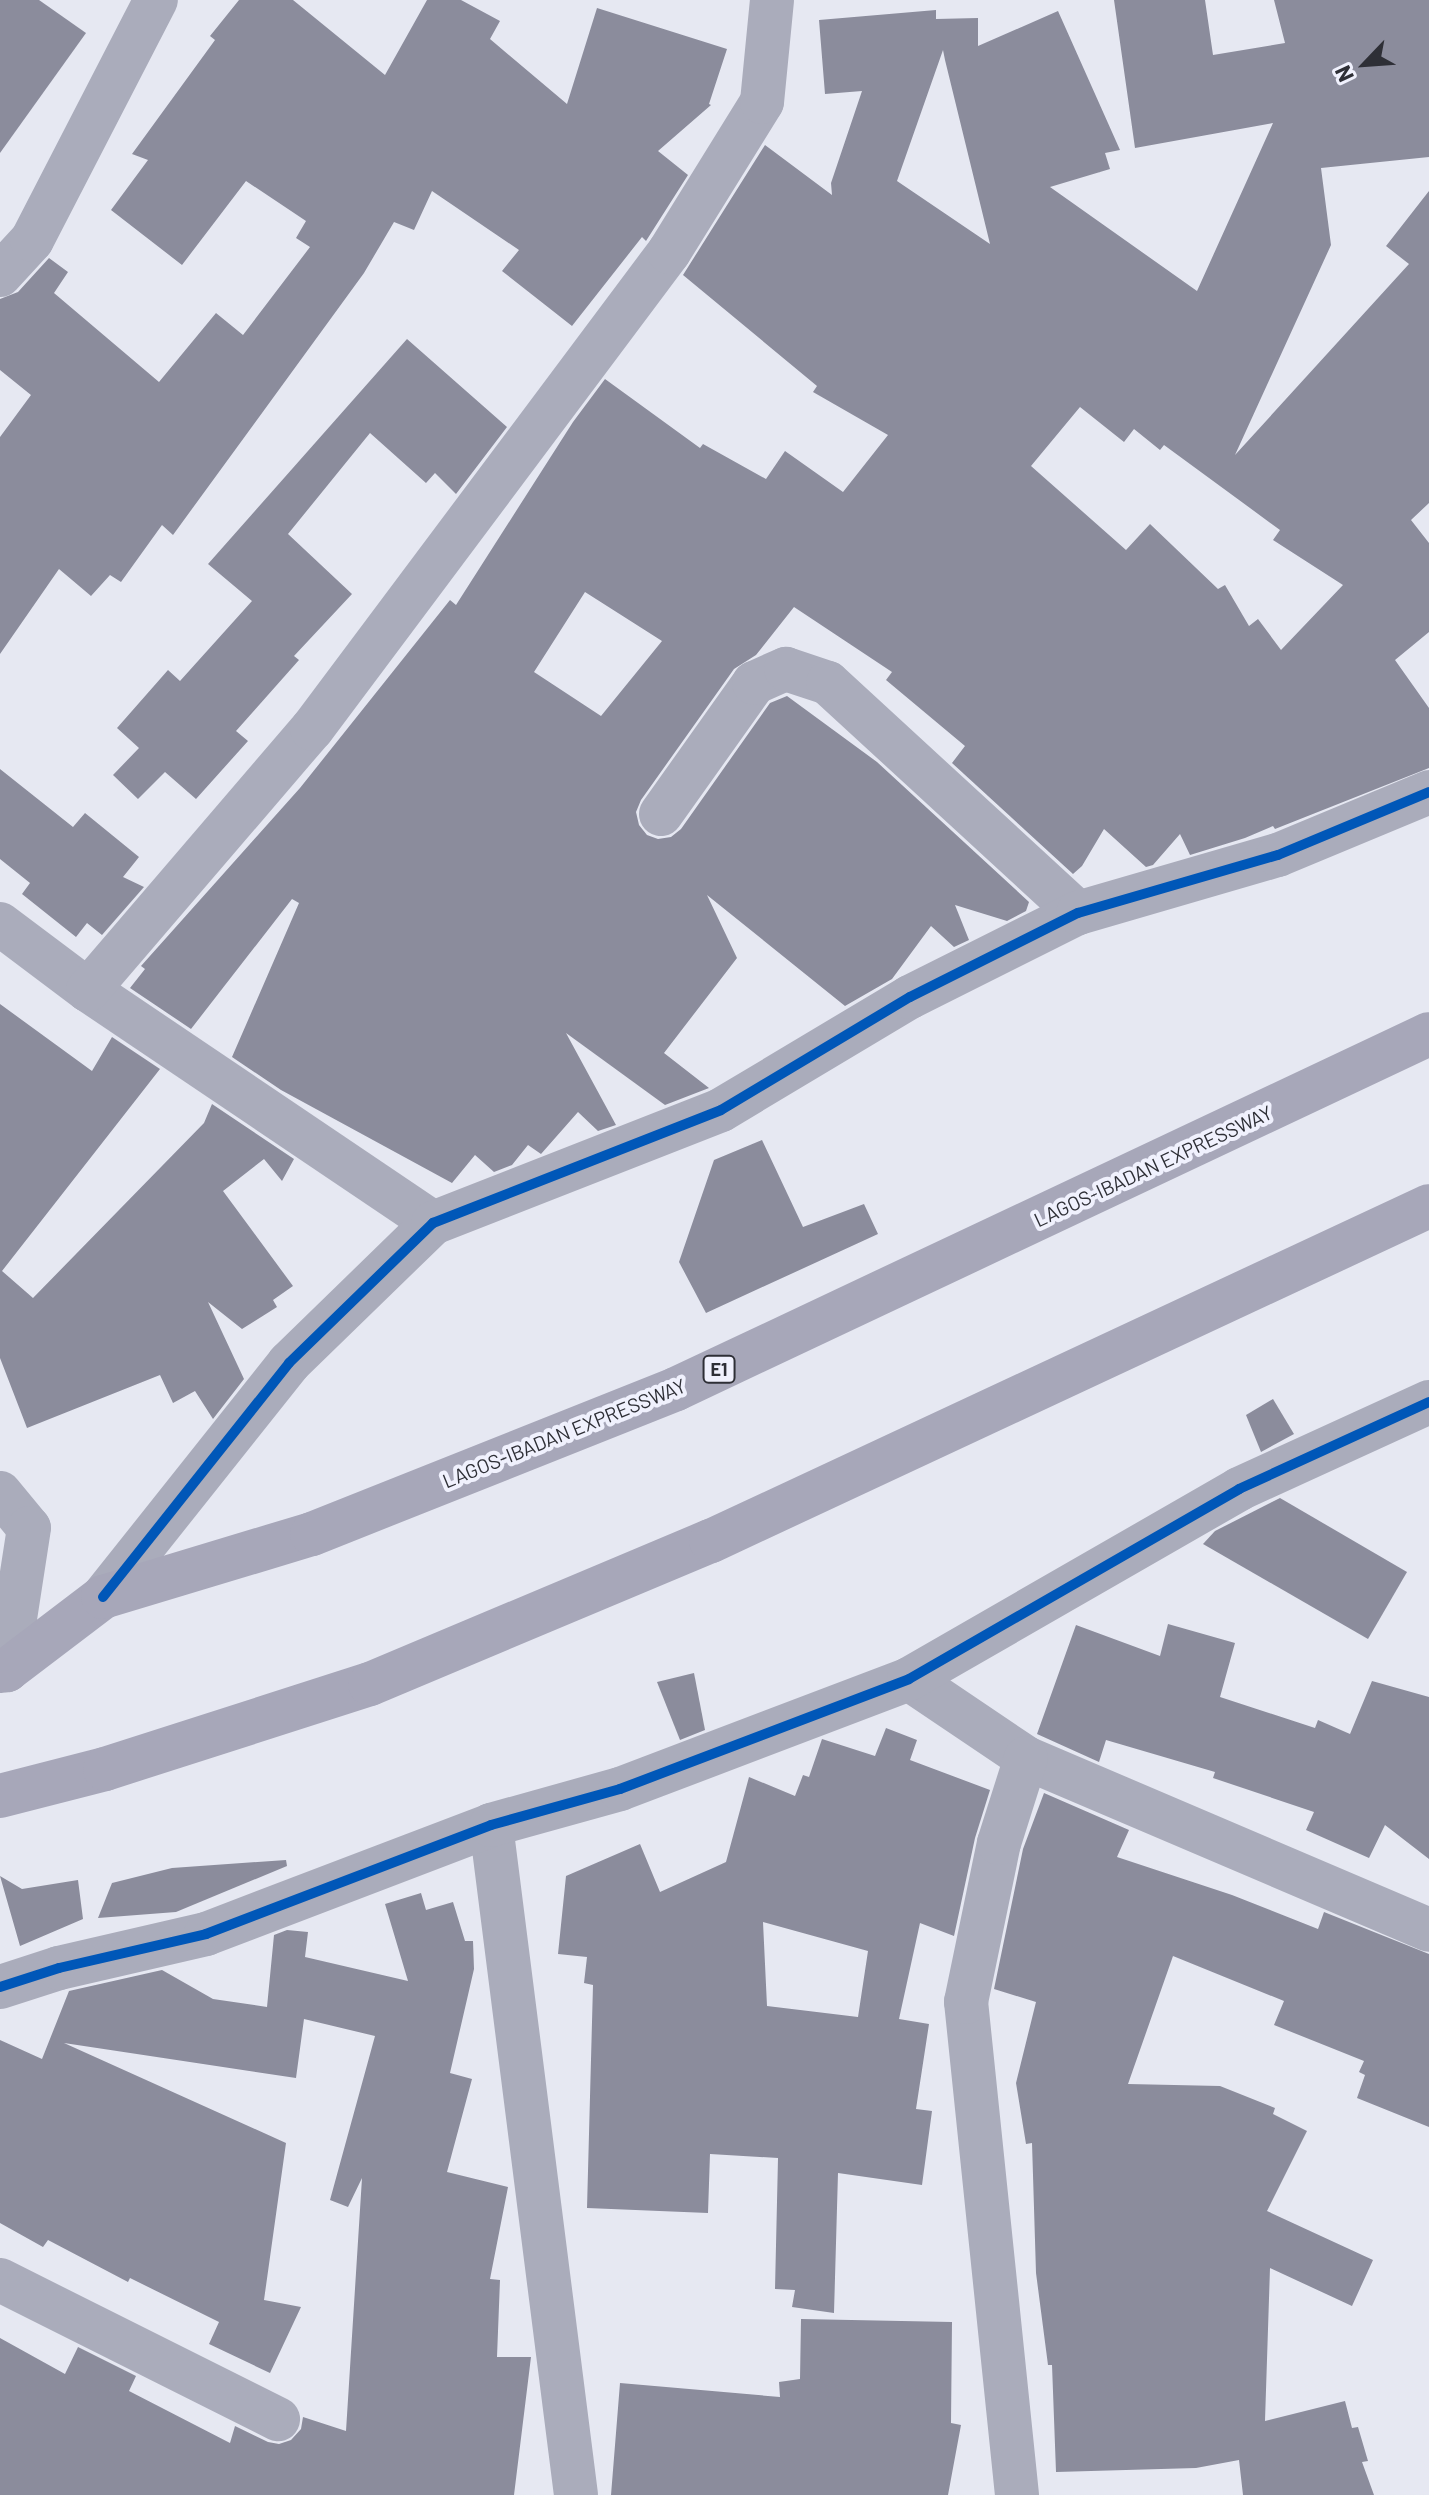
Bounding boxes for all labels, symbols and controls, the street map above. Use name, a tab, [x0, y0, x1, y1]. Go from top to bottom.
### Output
north arrow	[1325, 24, 1405, 104]
text: N	[1328, 62, 1358, 86]
street label: LAGOS-IBADAN EXPRESSWAY	[1030, 1100, 1276, 1232]
road number: E1	[701, 1355, 737, 1383]
street label: LAGOS-IBADAN EXPRESSWAY	[439, 1373, 689, 1493]

